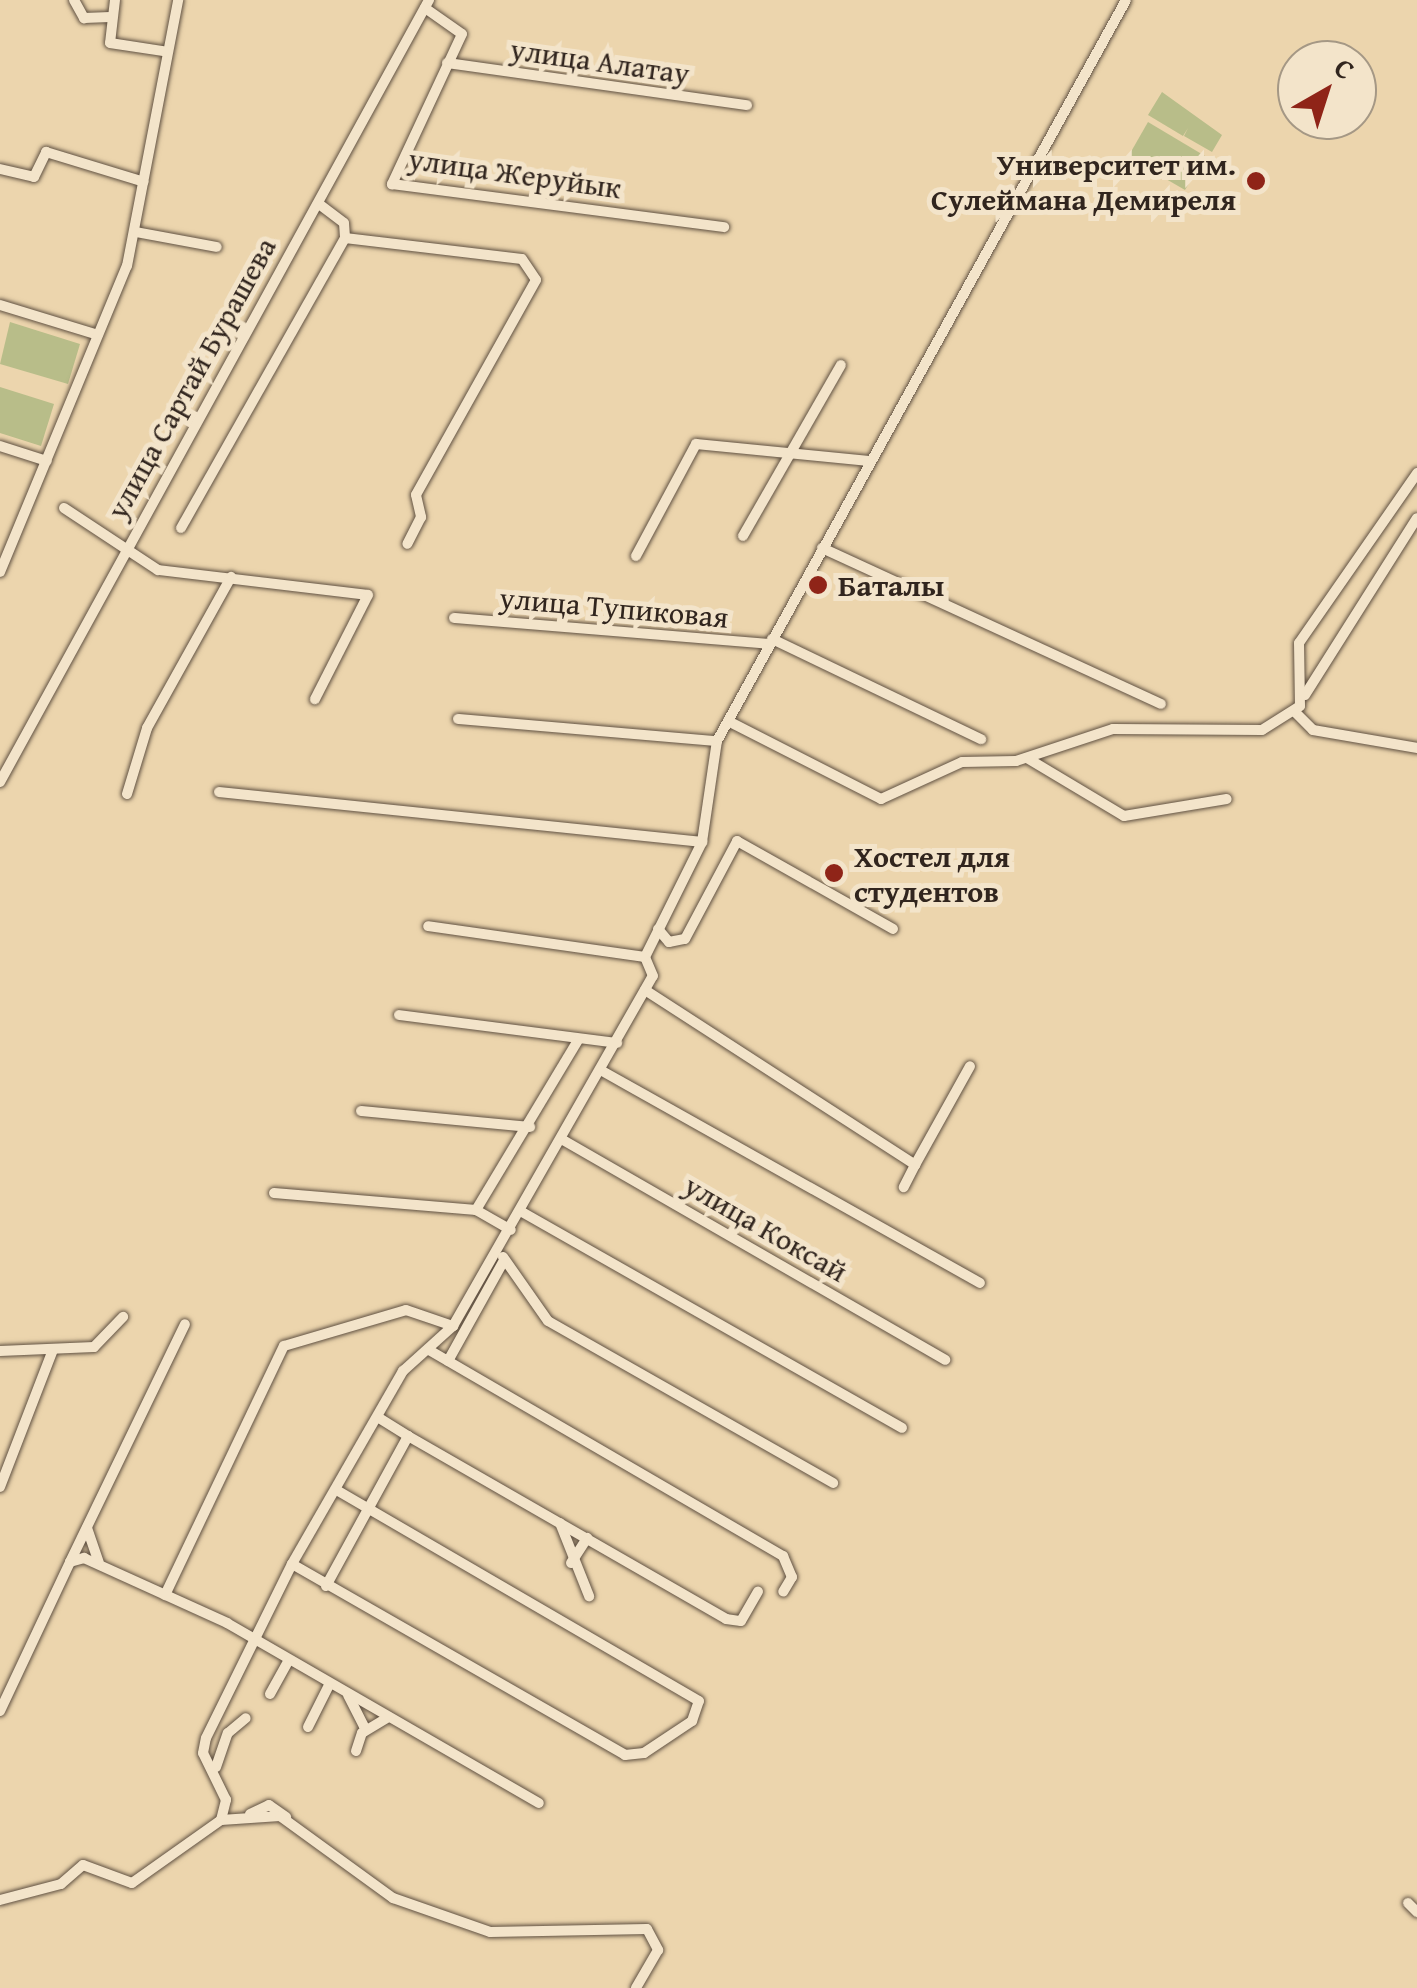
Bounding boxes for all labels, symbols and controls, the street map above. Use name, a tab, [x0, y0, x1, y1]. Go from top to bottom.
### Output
street label: улица Алатау	[508, 31, 692, 91]
north arrow	[1277, 40, 1377, 140]
text: С	[1326, 47, 1364, 89]
street label: улица Жеруйык	[406, 140, 624, 206]
place label: Университет им. Сулеймана Демиреля	[931, 146, 1236, 216]
marker: Университет им. Сулеймана Демиреля	[1245, 170, 1267, 192]
street label: улица Сартай Бурашева	[99, 231, 283, 525]
place label: Баталы	[838, 567, 944, 603]
marker: Баталы	[807, 574, 829, 596]
street label: улица Тупиковая	[498, 579, 730, 635]
place label: Хостел для студентов	[854, 838, 1010, 908]
marker: Хостел для студентов	[823, 862, 845, 884]
street label: улица Коксай	[678, 1167, 854, 1289]

